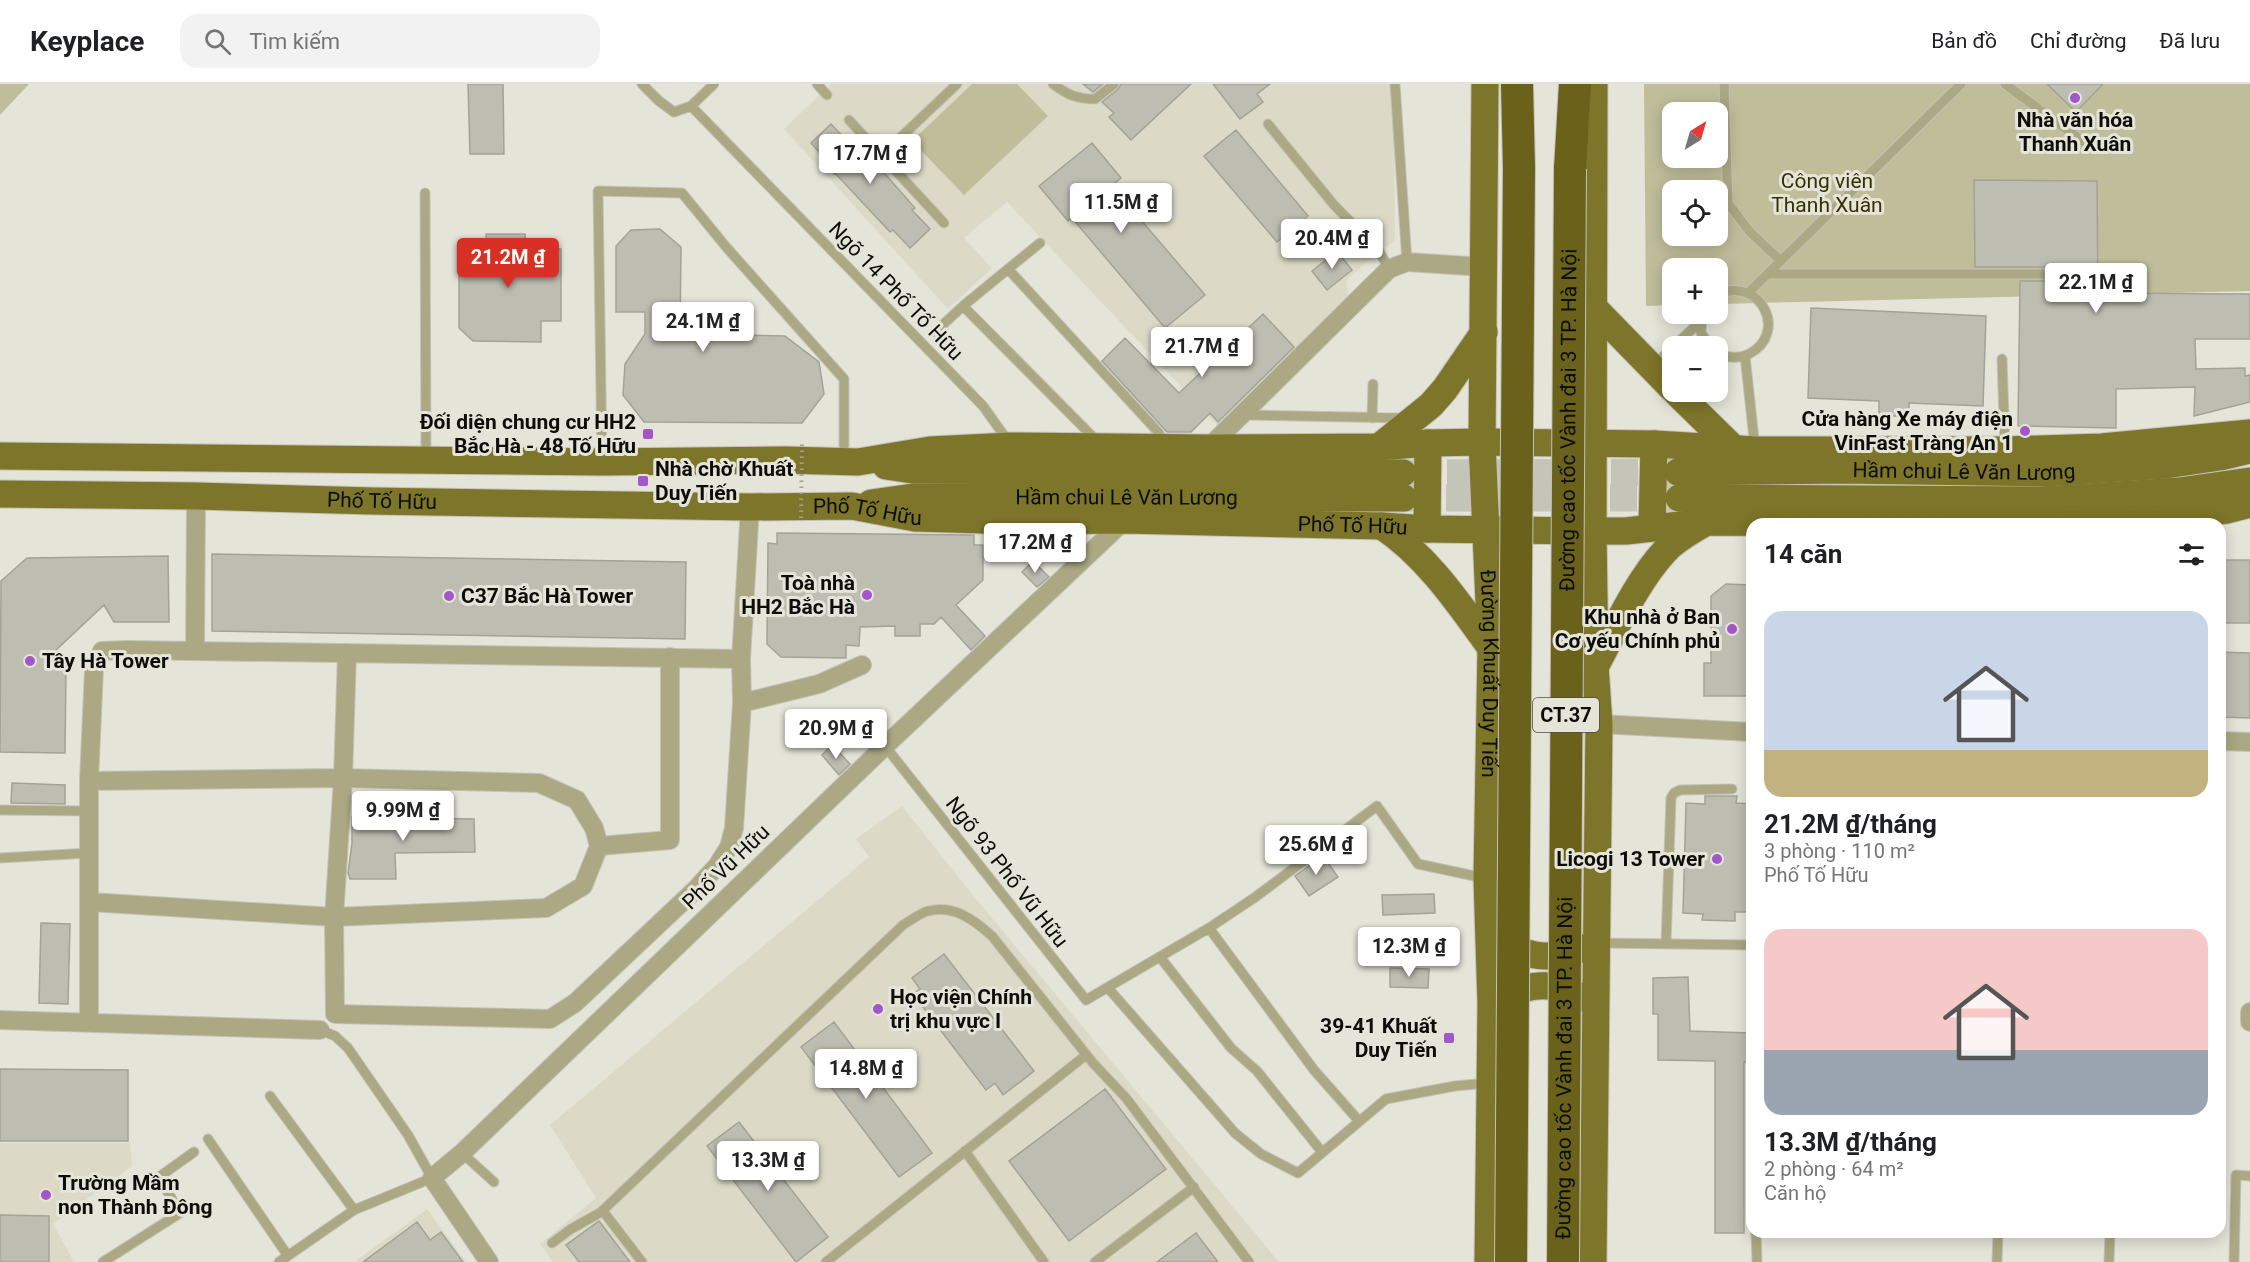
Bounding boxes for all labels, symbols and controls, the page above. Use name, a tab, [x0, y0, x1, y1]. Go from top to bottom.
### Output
search box	[180, 14, 600, 68]
text: Keyplace	[30, 25, 144, 58]
icon: search	[201, 25, 234, 58]
text: Tìm kiếm	[249, 29, 340, 54]
text: Bản đồ	[1931, 29, 1997, 53]
text: Chỉ đường	[2030, 29, 2127, 53]
text: Đã lưu	[2160, 29, 2220, 53]
marker: Nhà văn hóa Thanh Xuân	[2068, 91, 2082, 105]
north arrow	[1662, 102, 1728, 168]
map controls	[1662, 102, 1728, 402]
place label: Nhà văn hóa Thanh Xuân	[2017, 108, 2133, 156]
pin: 17.7M ₫	[815, 134, 925, 185]
text: 17.7M ₫	[833, 141, 907, 165]
park label: Công viên Thanh Xuân	[1771, 169, 1883, 217]
button: locate	[1662, 180, 1728, 246]
pin: 11.5M ₫	[1066, 183, 1176, 234]
text: 11.5M ₫	[1084, 190, 1158, 214]
street label: Ngõ 14 Phố Tố Hữu	[824, 217, 968, 365]
pin: 20.4M ₫	[1277, 219, 1387, 270]
text: 20.4M ₫	[1295, 226, 1369, 250]
pin: 21.2M ₫	[453, 238, 563, 289]
text: 21.2M ₫	[471, 245, 545, 269]
street label: Đường cao tốc Vành đai 3 TP. Hà Nội	[1555, 248, 1581, 592]
button: +	[1662, 258, 1728, 324]
pin: 22.1M ₫	[2041, 263, 2151, 314]
text: 22.1M ₫	[2059, 270, 2133, 294]
pin: 24.1M ₫	[648, 302, 758, 353]
text: 24.1M ₫	[666, 309, 740, 333]
pin: 21.7M ₫	[1147, 327, 1257, 378]
text: 21.7M ₫	[1165, 334, 1239, 358]
button: −	[1662, 336, 1728, 402]
place label: Cửa hàng Xe máy điện VinFast Tràng An 1	[1801, 407, 2013, 455]
place label: Đối diện chung cư HH2 Bắc Hà - 48 Tố Hữu	[420, 410, 636, 458]
marker: Cửa hàng Xe máy điện VinFast Tràng An 1	[2018, 424, 2032, 438]
marker: Đối diện chung cư HH2 Bắc Hà - 48 Tố Hữu	[641, 427, 655, 441]
place label: Nhà chờ Khuất Duy Tiến	[655, 457, 793, 505]
street label: Hầm chui Lê Văn Lương	[1852, 458, 2076, 485]
marker: Nhà chờ Khuất Duy Tiến	[636, 474, 650, 488]
street label: Hầm chui Lê Văn Lương	[1015, 485, 1238, 510]
street label: Phố Tố Hữu	[327, 488, 437, 514]
street label: Phố Tố Hữu	[813, 494, 922, 530]
street label: Phố Tố Hữu	[1297, 512, 1408, 540]
pin: 17.2M ₫	[980, 523, 1090, 574]
text: 17.2M ₫	[998, 530, 1072, 554]
icon: filters	[2175, 538, 2208, 571]
text: 14 căn	[1764, 539, 1842, 569]
street label: Đường Khuất Duy Tiến	[1476, 569, 1503, 778]
place label: Toà nhà HH2 Bắc Hà	[741, 571, 855, 619]
place label: C37 Bắc Hà Tower	[461, 584, 633, 608]
marker: Toà nhà HH2 Bắc Hà	[860, 588, 874, 602]
marker: C37 Bắc Hà Tower	[442, 589, 456, 603]
place label: Khu nhà ở Ban Cơ yếu Chính phủ	[1555, 605, 1720, 653]
marker: Khu nhà ở Ban Cơ yếu Chính phủ	[1725, 622, 1739, 636]
place label: Tây Hà Tower	[42, 649, 169, 673]
icon: home	[1932, 650, 2040, 758]
marker: Tây Hà Tower	[23, 654, 37, 668]
road number: CT.37	[1533, 698, 1599, 732]
pin: 20.9M ₫	[781, 709, 891, 760]
text: 20.9M ₫	[799, 716, 873, 740]
pin: 9.99M ₫	[348, 791, 458, 842]
street label: Ngõ 93 Phố Vũ Hữu	[941, 792, 1073, 952]
text: 9.99M ₫	[366, 798, 440, 822]
text: 21.2M ₫/tháng	[1764, 809, 1937, 839]
street label: Phố Vũ Hữu	[678, 820, 774, 914]
pin: 25.6M ₫	[1261, 825, 1371, 876]
text: 25.6M ₫	[1279, 832, 1353, 856]
text: 3 phòng · 110 m²	[1764, 839, 1915, 863]
place label: Licogi 13 Tower	[1556, 847, 1705, 871]
marker: Licogi 13 Tower	[1710, 852, 1724, 866]
text: Phố Tố Hữu	[1764, 863, 1869, 887]
street label: Đường cao tốc Vành đai 3 TP. Hà Nội	[1551, 896, 1577, 1240]
pin: 12.3M ₫	[1354, 927, 1464, 978]
text: 12.3M ₫	[1372, 934, 1446, 958]
icon: home	[1932, 968, 2040, 1076]
place label: Học viện Chính trị khu vực I	[890, 985, 1032, 1033]
marker: Học viện Chính trị khu vực I	[871, 1002, 885, 1016]
place label: 39-41 Khuất Duy Tiến	[1320, 1014, 1437, 1062]
marker: 39-41 Khuất Duy Tiến	[1442, 1031, 1456, 1045]
pin: 14.8M ₫	[811, 1049, 921, 1100]
text: 14.8M ₫	[829, 1056, 903, 1080]
text: 13.3M ₫/tháng	[1764, 1127, 1937, 1157]
pin: 13.3M ₫	[713, 1141, 823, 1192]
text: 13.3M ₫	[731, 1148, 805, 1172]
text: 2 phòng · 64 m²	[1764, 1157, 1904, 1181]
place label: Trường Mầm non Thành Đông	[58, 1171, 212, 1219]
text: Căn hộ	[1764, 1181, 1826, 1205]
marker: Trường Mầm non Thành Đông	[39, 1188, 53, 1202]

